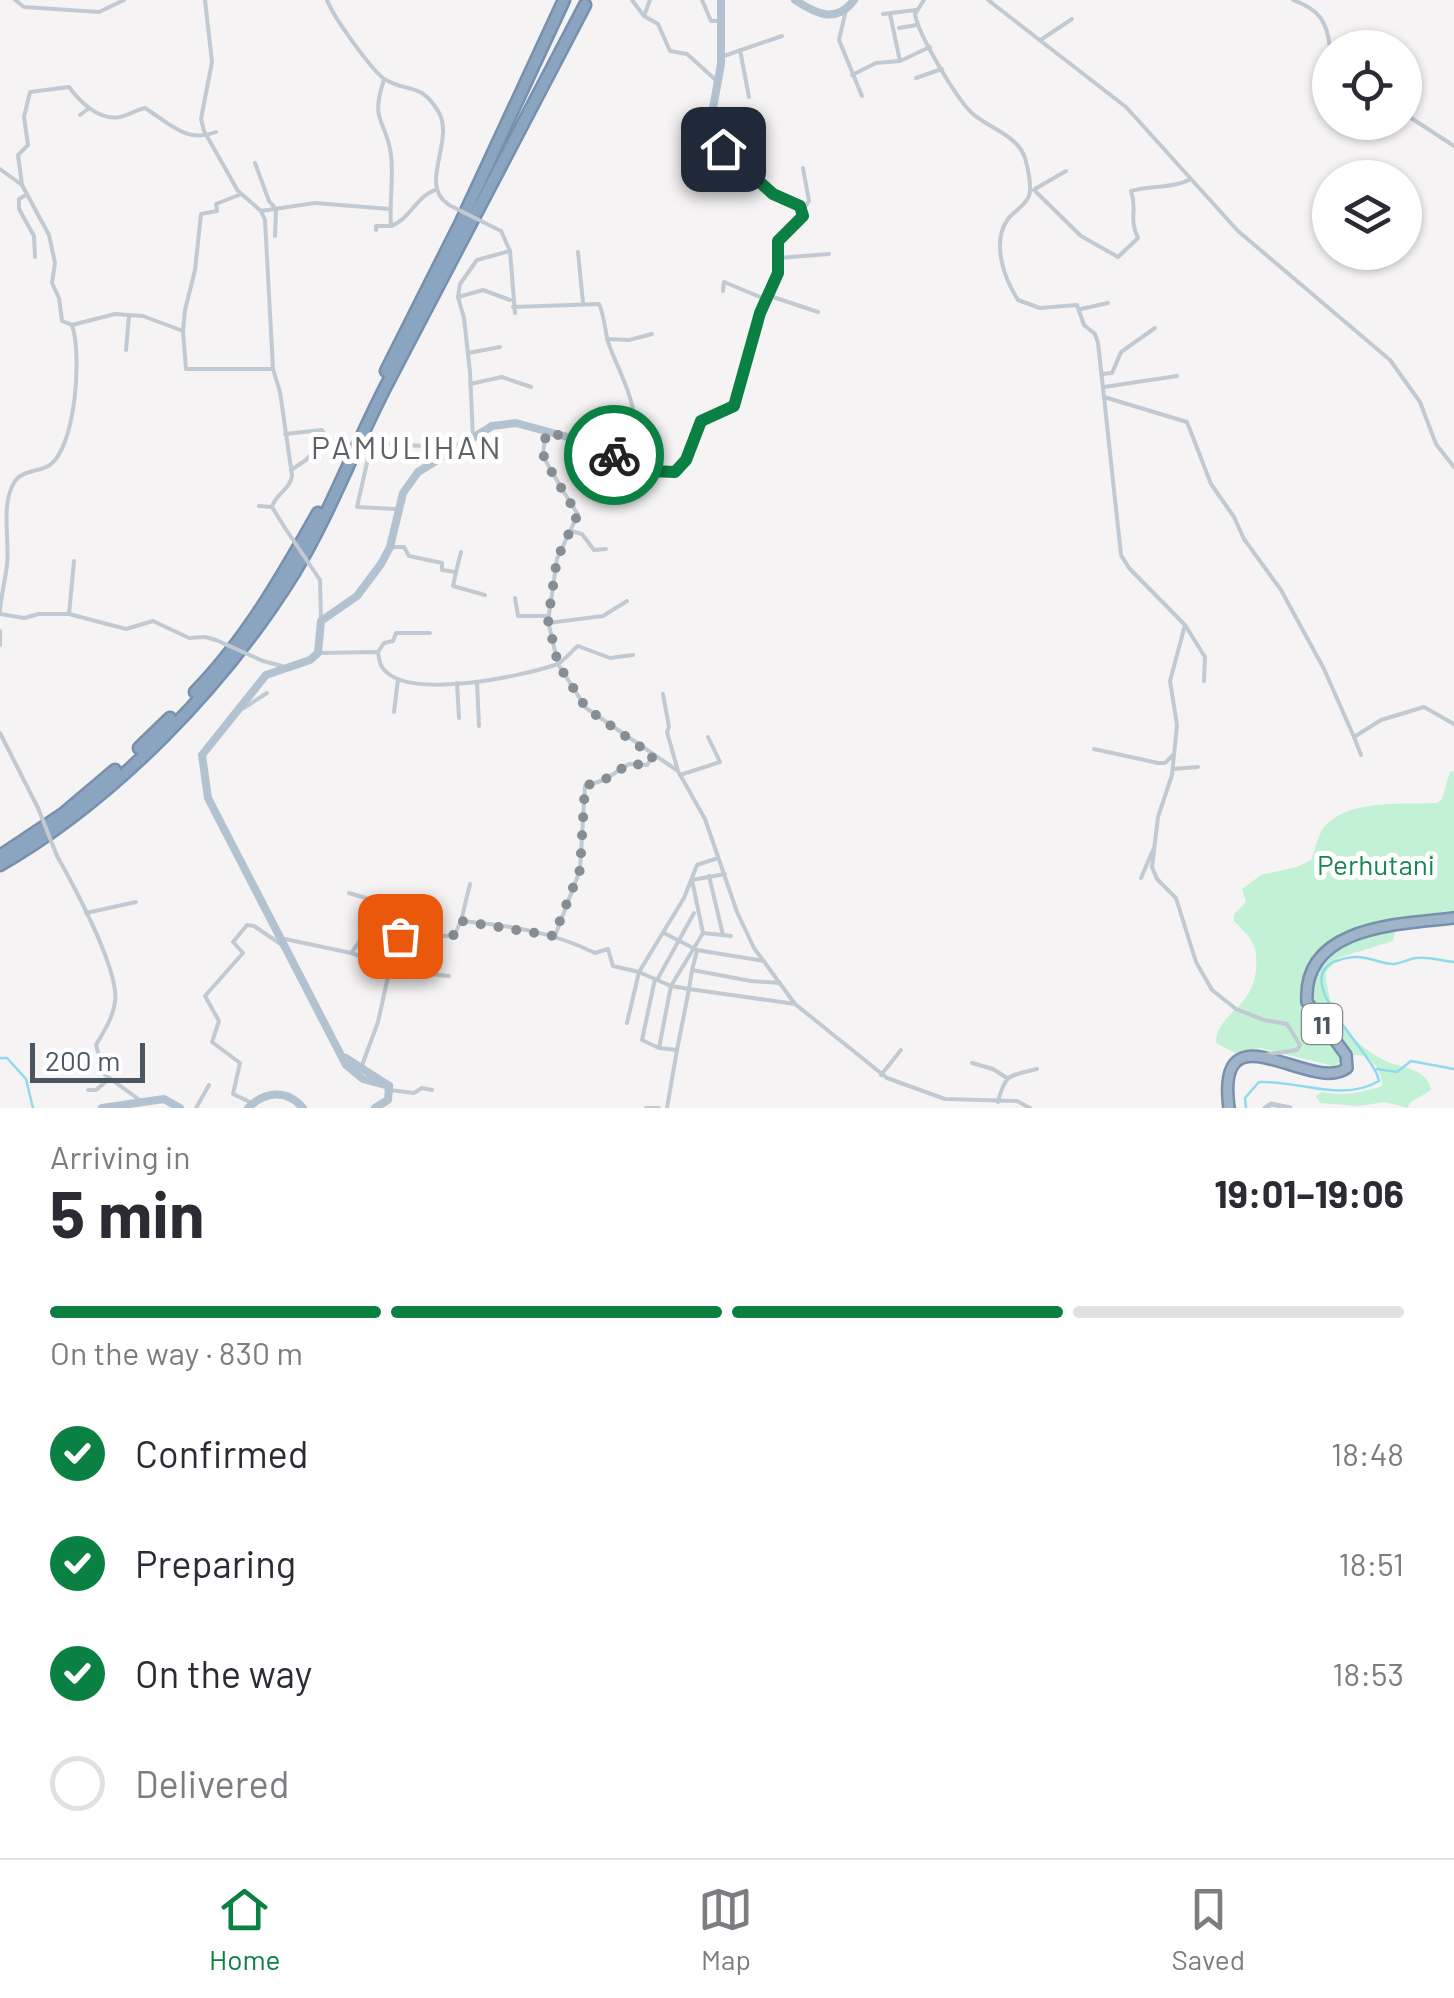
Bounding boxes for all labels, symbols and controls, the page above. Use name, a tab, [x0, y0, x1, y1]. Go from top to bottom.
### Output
map controls	[1312, 30, 1422, 270]
button: locate	[1312, 30, 1422, 140]
pin	[681, 107, 766, 192]
icon: home	[696, 122, 751, 177]
button: layers	[1312, 160, 1422, 270]
courier	[564, 405, 664, 505]
district label: PAMULIHAN	[311, 427, 503, 465]
icon: bike	[587, 428, 642, 483]
park label: Perhutani	[1317, 847, 1435, 881]
pin	[358, 894, 443, 979]
icon: bag	[373, 909, 428, 964]
road number: 11	[1302, 1004, 1342, 1044]
scale bar	[30, 1038, 145, 1082]
text: 200 m	[45, 1043, 120, 1077]
text: Arriving in	[50, 1137, 190, 1175]
text: 19:01–19:06	[1214, 1170, 1404, 1216]
text: 5 min	[50, 1173, 204, 1251]
text: On the way · 830 m	[50, 1333, 303, 1371]
icon: check	[50, 1426, 105, 1481]
text: Confirmed	[135, 1430, 308, 1476]
text: 18:48	[1331, 1434, 1404, 1472]
icon: check	[50, 1536, 105, 1591]
text: Preparing	[135, 1540, 296, 1586]
text: 18:51	[1339, 1544, 1404, 1582]
icon: check	[50, 1646, 105, 1701]
text: On the way	[135, 1650, 312, 1696]
text: 18:53	[1332, 1654, 1404, 1692]
text: Delivered	[135, 1760, 289, 1806]
tab: Home	[209, 1882, 280, 1976]
tab: Map	[698, 1882, 753, 1976]
tab: Saved	[1172, 1882, 1245, 1976]

